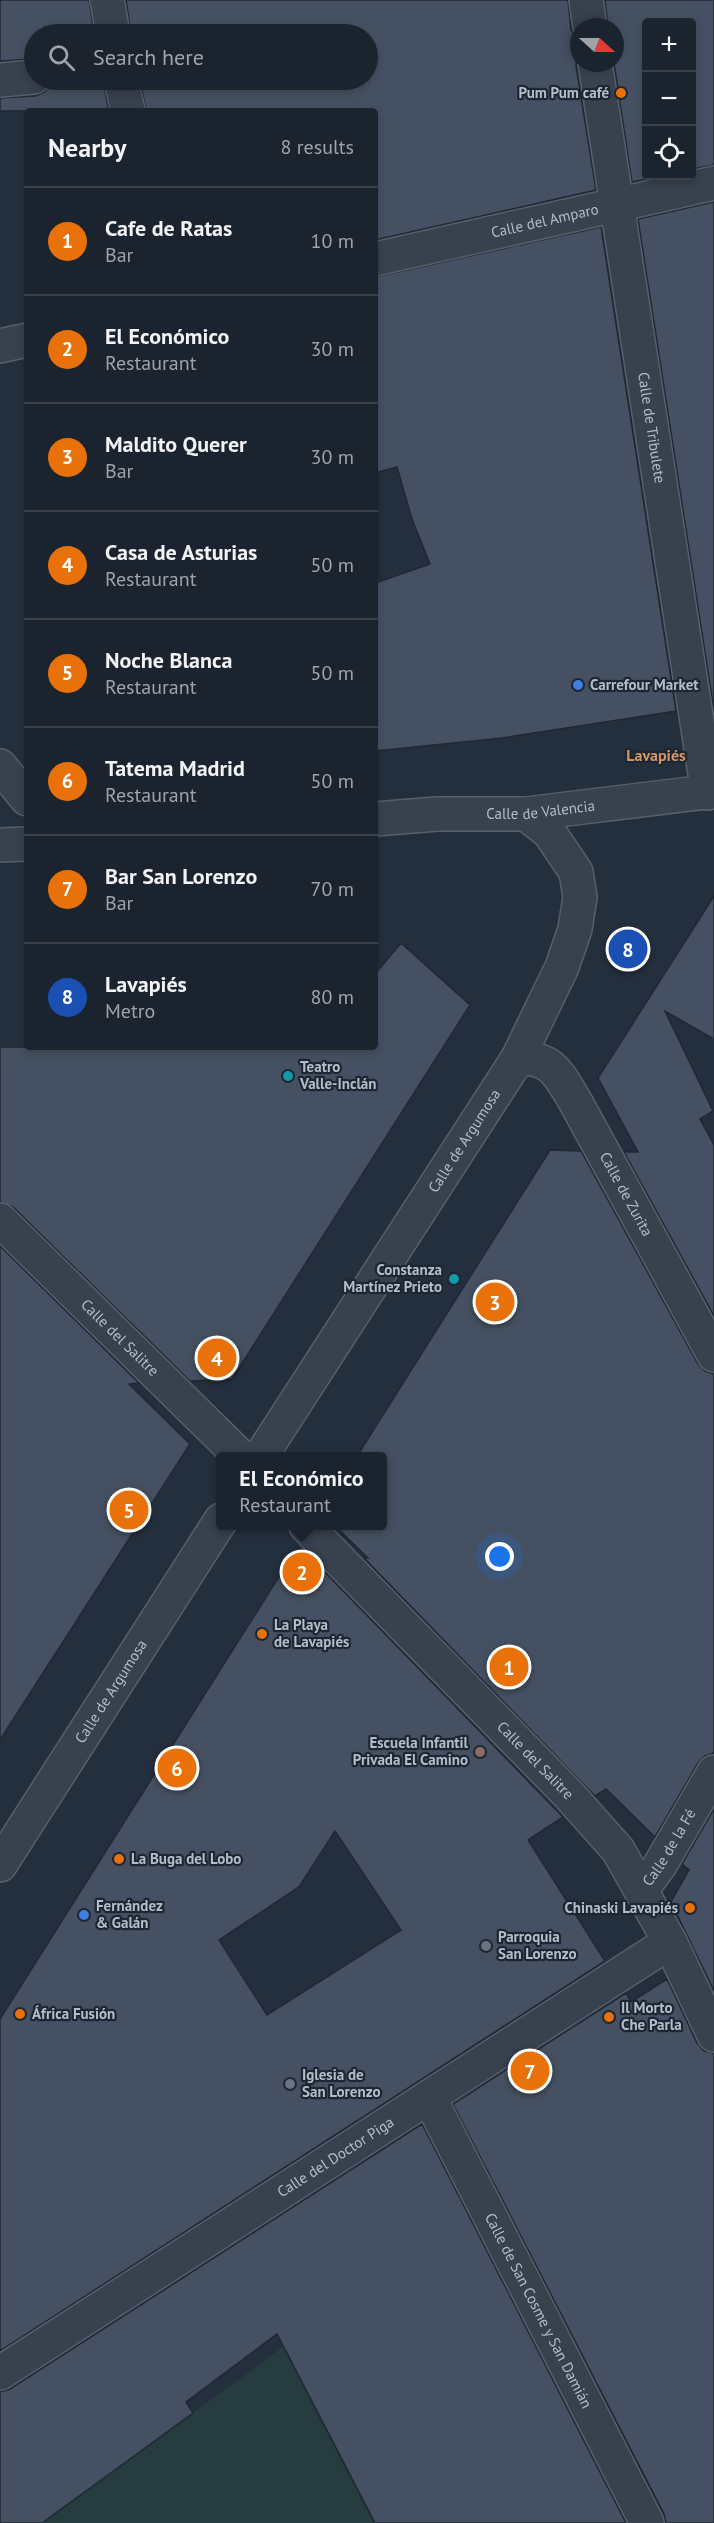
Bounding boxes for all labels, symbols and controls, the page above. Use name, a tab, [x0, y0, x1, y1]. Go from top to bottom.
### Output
north arrow	[570, 18, 624, 72]
map controls	[642, 18, 696, 180]
button: +	[642, 18, 696, 72]
search box	[24, 24, 378, 90]
icon: search	[45, 41, 78, 74]
text: Search here	[93, 43, 204, 71]
button: −	[642, 72, 696, 126]
place label: Pum Pum café	[519, 83, 609, 102]
marker: Pum Pum café	[614, 86, 628, 100]
button: locate	[642, 126, 696, 180]
text: Nearby	[48, 131, 126, 164]
text: 8 results	[281, 134, 354, 160]
street label: Calle del Amparo	[489, 199, 600, 242]
text: Cafe de Ratas	[105, 214, 232, 242]
text: 1	[62, 228, 73, 254]
text: 10 m	[311, 228, 354, 254]
text: Bar	[105, 242, 133, 268]
text: El Económico	[105, 322, 229, 350]
text: 2	[62, 336, 73, 362]
text: 30 m	[311, 336, 354, 362]
text: Restaurant	[105, 350, 196, 376]
street label: Calle de Tribulete	[634, 371, 670, 484]
text: Maldito Querer	[105, 430, 247, 458]
text: 3	[62, 444, 73, 470]
text: 30 m	[311, 444, 354, 470]
text: Bar	[105, 458, 133, 484]
text: Casa de Asturias	[105, 538, 257, 566]
text: 4	[62, 552, 73, 578]
text: 50 m	[311, 552, 354, 578]
text: Restaurant	[105, 566, 196, 592]
text: Noche Blanca	[105, 646, 232, 674]
text: 5	[62, 660, 73, 686]
text: 50 m	[311, 660, 354, 686]
text: Restaurant	[105, 674, 196, 700]
place label: Carrefour Market	[590, 675, 699, 694]
marker: Carrefour Market	[571, 678, 585, 692]
district label: Lavapiés	[626, 745, 686, 765]
text: Tatema Madrid	[105, 754, 245, 782]
text: 6	[62, 768, 73, 794]
text: 50 m	[311, 768, 354, 794]
text: Restaurant	[105, 782, 196, 808]
street label: Calle de Valencia	[486, 796, 596, 823]
text: Bar San Lorenzo	[105, 862, 257, 890]
text: 7	[62, 876, 73, 902]
text: 70 m	[311, 876, 354, 902]
text: Bar	[105, 890, 133, 916]
pin: 8	[608, 926, 648, 972]
text: Lavapiés	[105, 970, 187, 998]
text: 8	[62, 984, 73, 1010]
text: 80 m	[311, 984, 354, 1010]
text: Metro	[105, 998, 155, 1024]
place label: Teatro Valle-Inclán	[299, 1057, 376, 1093]
marker: Teatro Valle-Inclán	[281, 1069, 295, 1083]
street label: Calle de Argumosa	[424, 1085, 504, 1196]
street label: Calle de Zurita	[596, 1149, 657, 1239]
place label: Constanza Martínez Prieto	[343, 1260, 442, 1296]
marker: Constanza Martínez Prieto	[447, 1272, 461, 1286]
pin: 3	[476, 1280, 514, 1324]
street label: Calle del Salitre	[77, 1295, 163, 1380]
pin: 4	[198, 1336, 236, 1380]
popup	[216, 1452, 387, 1530]
text: El Económico	[239, 1464, 364, 1492]
pin: 5	[110, 1488, 148, 1532]
text: Restaurant	[239, 1492, 331, 1518]
your location	[485, 1542, 514, 1571]
pin: 2	[282, 1550, 322, 1594]
place label: La Playa de Lavapiés	[274, 1615, 349, 1651]
marker: La Playa de Lavapiés	[255, 1627, 269, 1641]
street label: Calle de Argumosa	[70, 1636, 151, 1747]
pin: 1	[490, 1644, 528, 1690]
street label: Calle del Salitre	[493, 1717, 578, 1803]
place label: Escuela Infantil Privada El Camino	[353, 1733, 469, 1769]
marker: Escuela Infantil Privada El Camino	[473, 1745, 487, 1759]
pin: 6	[158, 1746, 196, 1790]
street label: Calle de la Fé	[638, 1805, 700, 1890]
place label: La Buga del Lobo	[131, 1849, 241, 1868]
marker: La Buga del Lobo	[112, 1852, 126, 1866]
place label: Fernández & Galán	[96, 1896, 163, 1932]
place label: Chinaski Lavapiés	[564, 1898, 678, 1917]
marker: Chinaski Lavapiés	[683, 1901, 697, 1915]
marker: Fernández & Galán	[77, 1908, 91, 1922]
place label: Parroquia San Lorenzo	[498, 1927, 576, 1963]
marker: Parroquia San Lorenzo	[479, 1939, 493, 1953]
place label: Il Morto Che Parla	[621, 1998, 682, 2034]
place label: África Fusión	[32, 2004, 115, 2023]
marker: África Fusión	[13, 2007, 27, 2021]
marker: Il Morto Che Parla	[602, 2010, 616, 2024]
pin: 7	[510, 2048, 550, 2094]
place label: Iglesia de San Lorenzo	[302, 2065, 380, 2101]
marker: Iglesia de San Lorenzo	[283, 2077, 297, 2091]
street label: Calle del Doctor Piga	[273, 2112, 397, 2201]
street label: Calle de San Cosme y San Damián	[481, 2210, 597, 2411]

